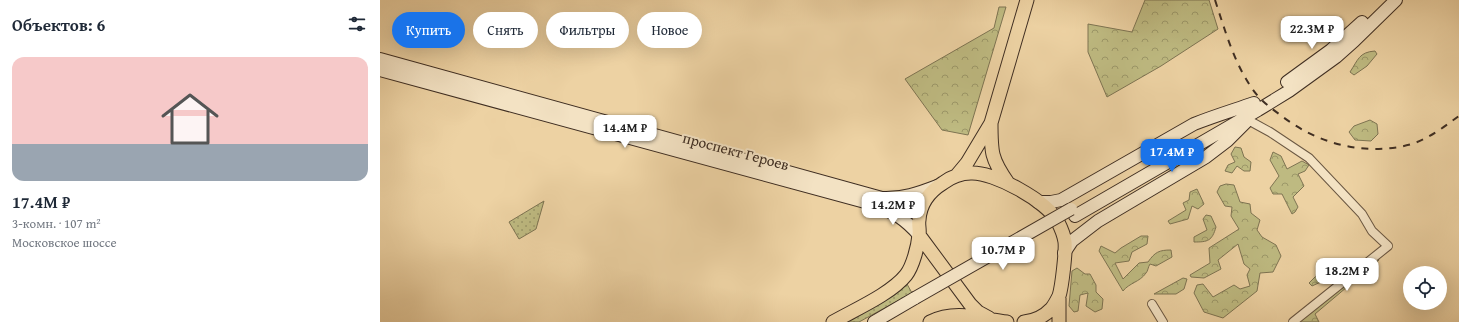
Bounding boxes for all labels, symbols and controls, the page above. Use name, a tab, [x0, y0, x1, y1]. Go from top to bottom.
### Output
text: Объектов: 6	[12, 12, 105, 37]
chip: Купить	[392, 12, 465, 48]
chip: Снять	[473, 12, 538, 48]
chip: Фильтры	[546, 12, 629, 48]
chip: Новое	[637, 12, 702, 48]
icon: filters	[346, 13, 368, 35]
pin: 22.3M ₽	[1275, 16, 1349, 50]
text: 22.3M ₽	[1290, 19, 1334, 38]
icon: home	[154, 83, 226, 155]
pin: 14.4M ₽	[588, 115, 662, 149]
text: 14.4M ₽	[603, 118, 647, 137]
street label: проспект Героев	[681, 127, 791, 175]
pin: 17.4M ₽	[1135, 139, 1209, 173]
text: 17.4M ₽	[1150, 142, 1194, 161]
text: 17.4M ₽	[12, 189, 70, 214]
pin: 14.2M ₽	[856, 192, 930, 226]
text: 14.2M ₽	[871, 195, 915, 214]
text: 3-комн. · 107 m²	[12, 214, 101, 233]
text: Московское шоссе	[12, 233, 117, 252]
pin: 10.7M ₽	[966, 237, 1040, 271]
text: 10.7M ₽	[981, 240, 1025, 259]
pin: 18.2M ₽	[1310, 258, 1384, 292]
text: 18.2M ₽	[1325, 261, 1369, 280]
map controls	[1403, 266, 1447, 310]
button: locate	[1403, 266, 1447, 310]

